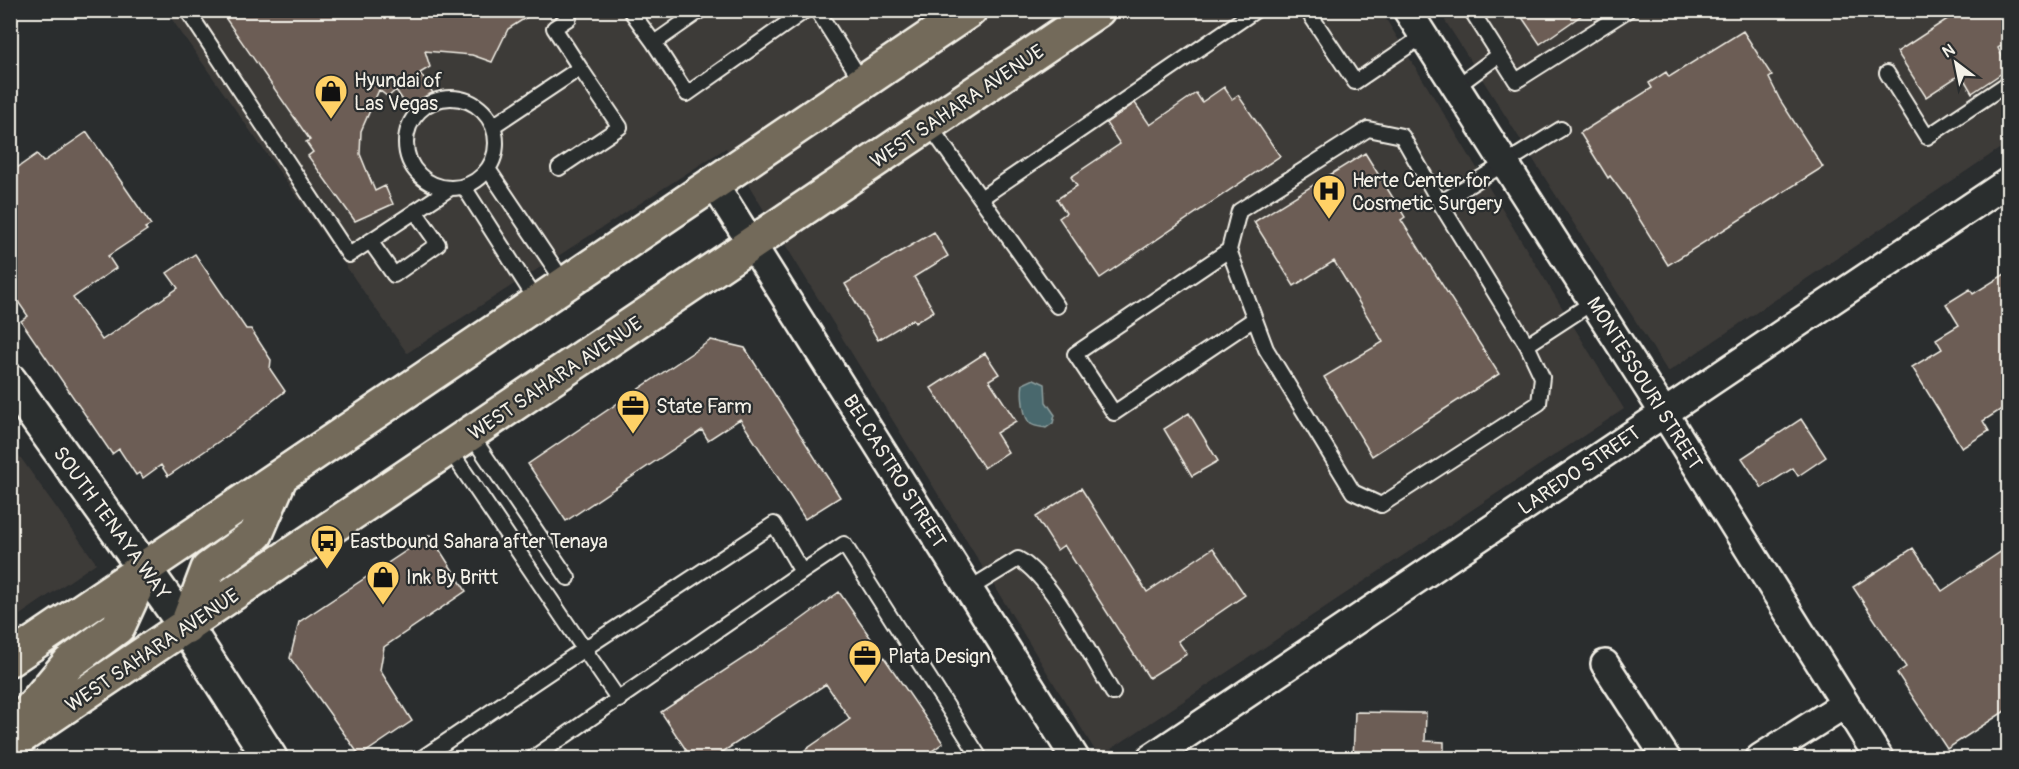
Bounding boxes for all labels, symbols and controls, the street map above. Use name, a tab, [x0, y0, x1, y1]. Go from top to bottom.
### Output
north arrow	[1926, 33, 1986, 93]
street label: WEST SAHARA AVENUE	[866, 39, 1049, 174]
text: N	[1939, 40, 1959, 62]
place label: Hyundai of Las Vegas	[354, 68, 442, 116]
shop icon: Hyundai of Las Vegas	[313, 73, 349, 120]
place label: Herte Center for Cosmetic Surgery	[1352, 168, 1503, 216]
hospital icon: Herte Center for Cosmetic Surgery	[1311, 173, 1347, 220]
street label: MONTESSOURI STREET	[1581, 292, 1708, 474]
street label: WEST SAHARA AVENUE	[464, 311, 647, 446]
office icon: State Farm	[615, 388, 651, 435]
street label: BELCASTRO STREET	[837, 390, 952, 552]
place label: State Farm	[656, 394, 752, 419]
street label: LAREDO STREET	[1513, 420, 1645, 520]
street label: SOUTH TENAYA WAY	[48, 442, 176, 605]
bus stop icon: Eastbound Sahara after Tenaya	[309, 523, 345, 570]
place label: Eastbound Sahara after Tenaya	[350, 529, 608, 554]
shop icon: Ink By Britt	[365, 559, 401, 606]
place label: Ink By Britt	[406, 565, 499, 590]
street label: WEST SAHARA AVENUE	[61, 583, 244, 718]
office icon: Plata Design	[847, 638, 883, 685]
place label: Plata Design	[888, 644, 990, 669]

